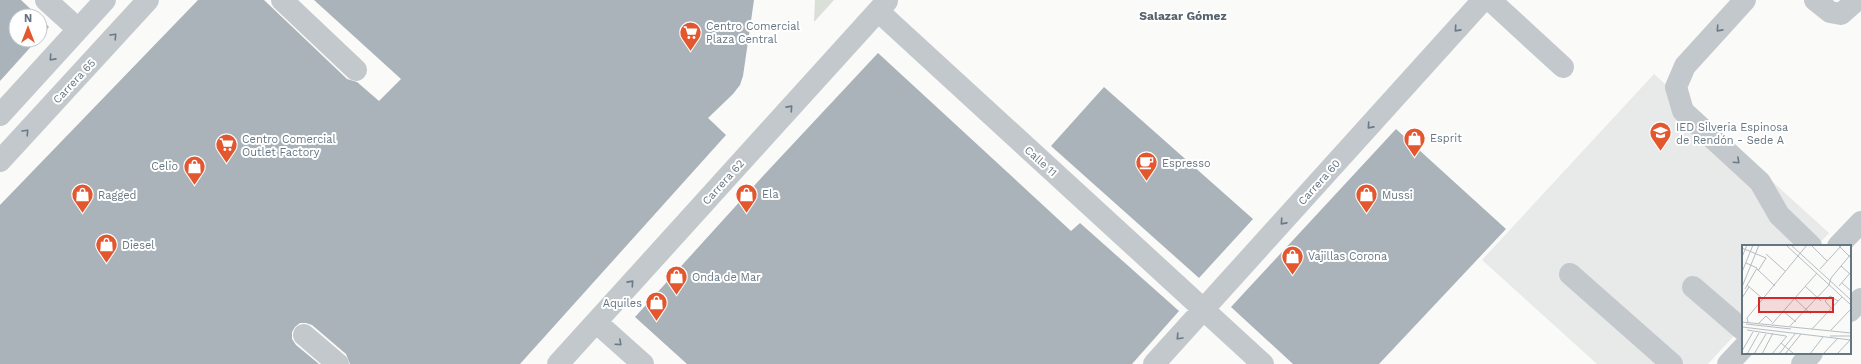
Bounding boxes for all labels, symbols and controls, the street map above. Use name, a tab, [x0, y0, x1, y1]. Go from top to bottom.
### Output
north arrow	[8, 8, 48, 48]
district label: Salazar Gómez	[1139, 9, 1227, 23]
text: N	[24, 12, 32, 25]
supermarket icon: Centro Comercial Plaza Central	[677, 19, 703, 52]
place label: Centro Comercial Plaza Central	[706, 20, 800, 46]
one-way arrow	[1454, 24, 1462, 32]
one-way arrow	[1716, 24, 1723, 32]
one-way arrow	[109, 34, 116, 41]
one-way arrow	[49, 53, 57, 61]
street label: Carrera 65	[50, 56, 98, 106]
one-way arrow	[786, 105, 793, 113]
school or university icon: IED Silveria Espinosa de Rendón - Sede A	[1648, 120, 1674, 153]
one-way arrow	[1368, 121, 1375, 128]
place label: IED Silveria Espinosa de Rendón - Sede A	[1676, 121, 1788, 147]
shop icon: Esprit	[1402, 125, 1428, 158]
one-way arrow	[22, 129, 29, 137]
supermarket icon: Centro Comercial Outlet Factory	[214, 132, 240, 165]
place label: Esprit	[1430, 132, 1462, 145]
place label: Centro Comercial Outlet Factory	[242, 133, 336, 159]
street label: Calle 11	[1022, 144, 1059, 179]
cafe icon: Espresso	[1134, 150, 1160, 183]
shop icon: Celio	[181, 153, 207, 186]
one-way arrow	[1732, 156, 1740, 164]
street label: Carrera 62	[700, 157, 747, 208]
place label: Espresso	[1162, 157, 1211, 170]
street label: Carrera 60	[1296, 157, 1343, 208]
place label: Celio	[151, 160, 178, 173]
shop icon: Ela	[734, 181, 760, 214]
shop icon: Ragged	[70, 182, 96, 215]
shop icon: Mussi	[1354, 182, 1380, 215]
place label: Ela	[762, 188, 779, 201]
place label: Ragged	[98, 189, 137, 202]
place label: Mussi	[1382, 189, 1413, 202]
one-way arrow	[1280, 217, 1288, 225]
shop icon: Diesel	[94, 232, 120, 265]
place label: Diesel	[122, 239, 155, 252]
shop icon: Vajillas Corona	[1279, 243, 1305, 276]
inset map	[1742, 245, 1851, 354]
place label: Vajillas Corona	[1308, 250, 1387, 263]
shop icon: Onda de Mar	[663, 264, 689, 297]
place label: Onda de Mar	[692, 271, 761, 284]
one-way arrow	[627, 281, 634, 288]
shop icon: Aquiles	[644, 290, 670, 323]
place label: Aquiles	[603, 297, 642, 310]
one-way arrow	[1176, 332, 1184, 340]
one-way arrow	[615, 338, 622, 345]

